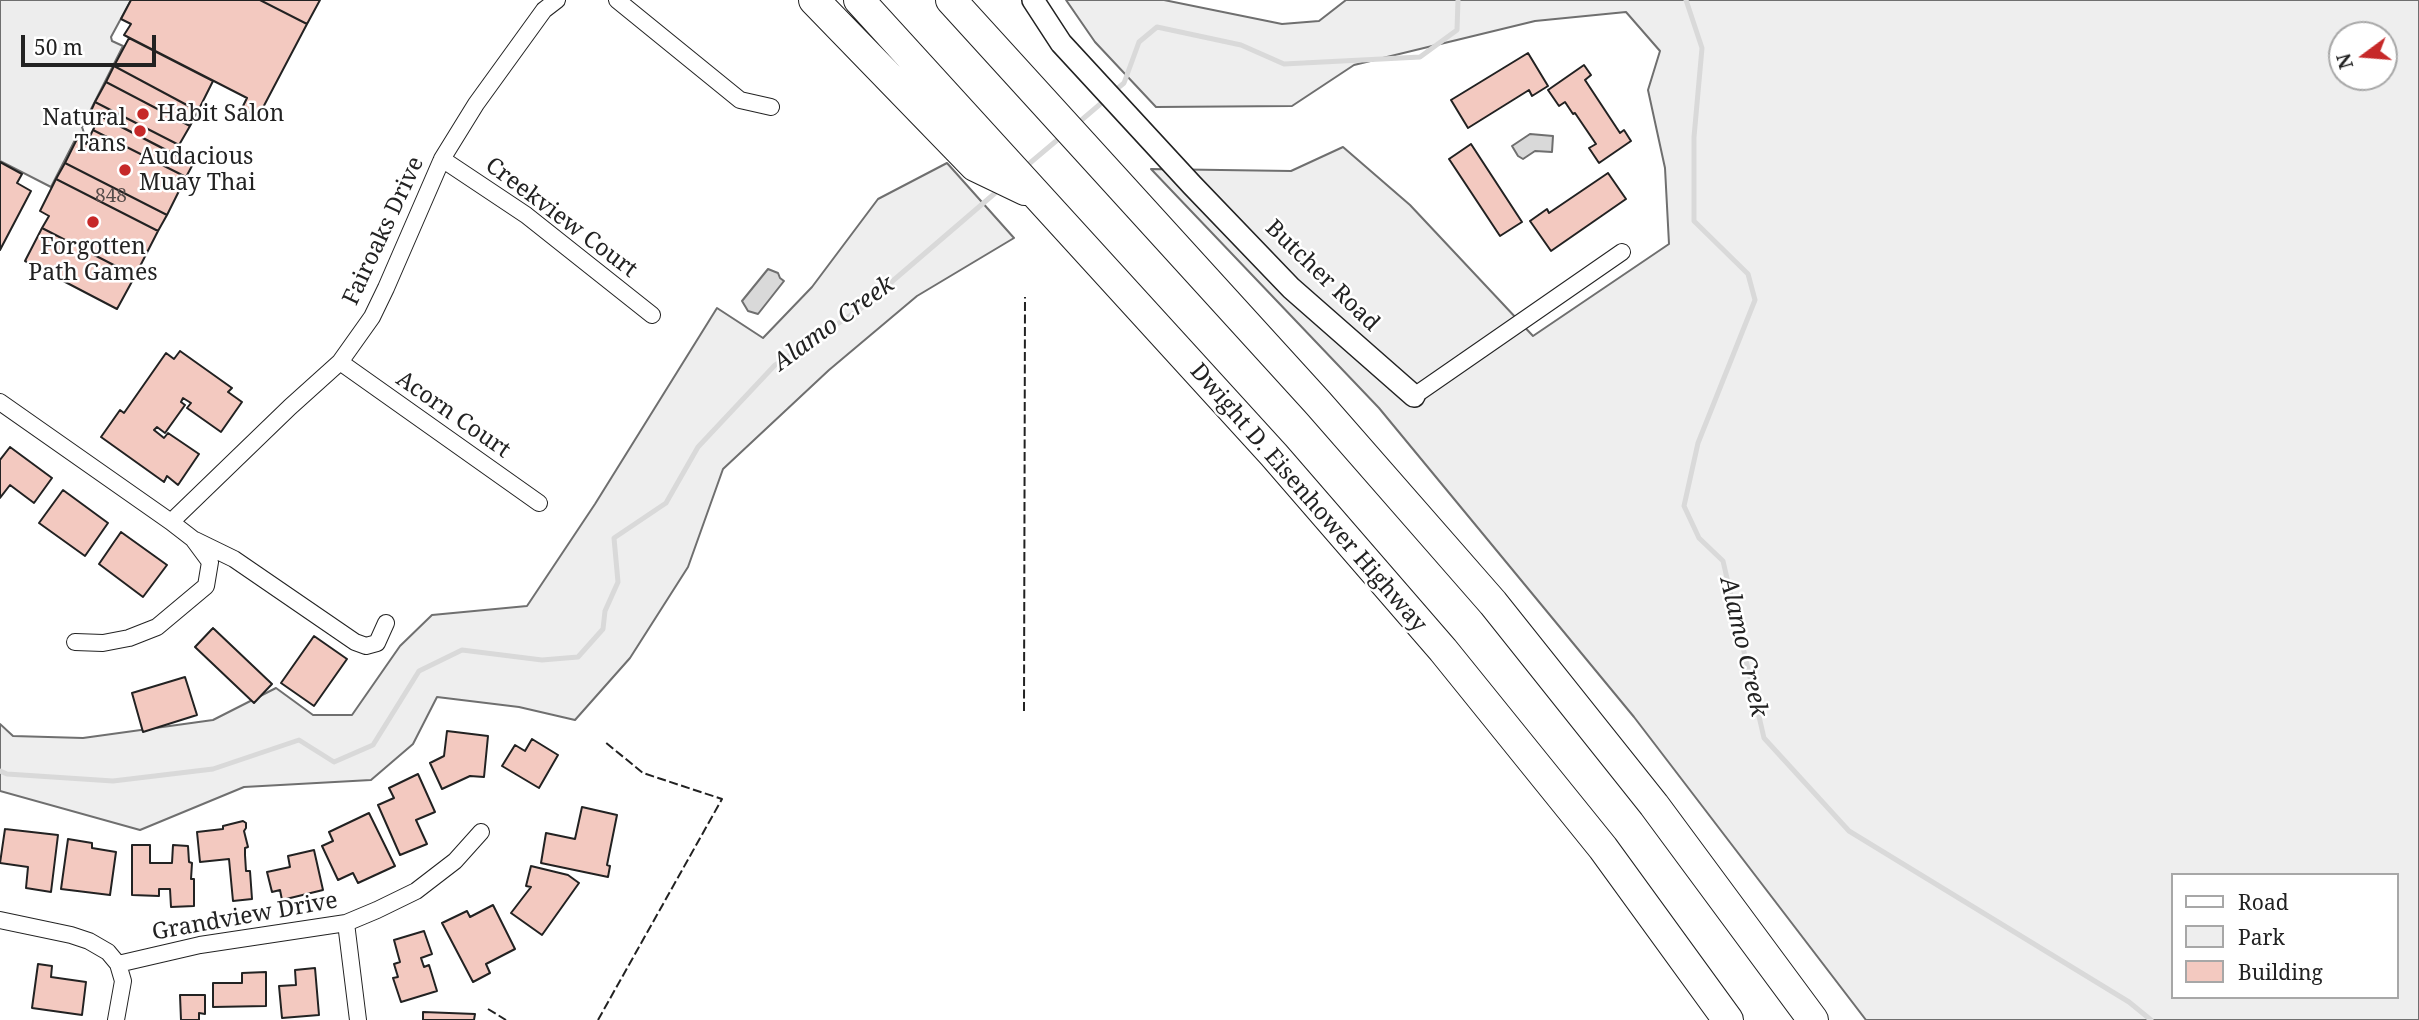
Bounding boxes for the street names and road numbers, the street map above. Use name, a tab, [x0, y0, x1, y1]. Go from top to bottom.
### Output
street label: Creekview Court	[480, 152, 642, 284]
street label: Fairoaks Drive	[338, 153, 430, 309]
street label: Butcher Road	[1259, 215, 1385, 337]
street label: Dwight D. Eisenhower Highway	[1184, 358, 1432, 638]
street label: Acorn Court	[391, 366, 515, 464]
street label: Grandview Drive	[150, 887, 340, 947]

